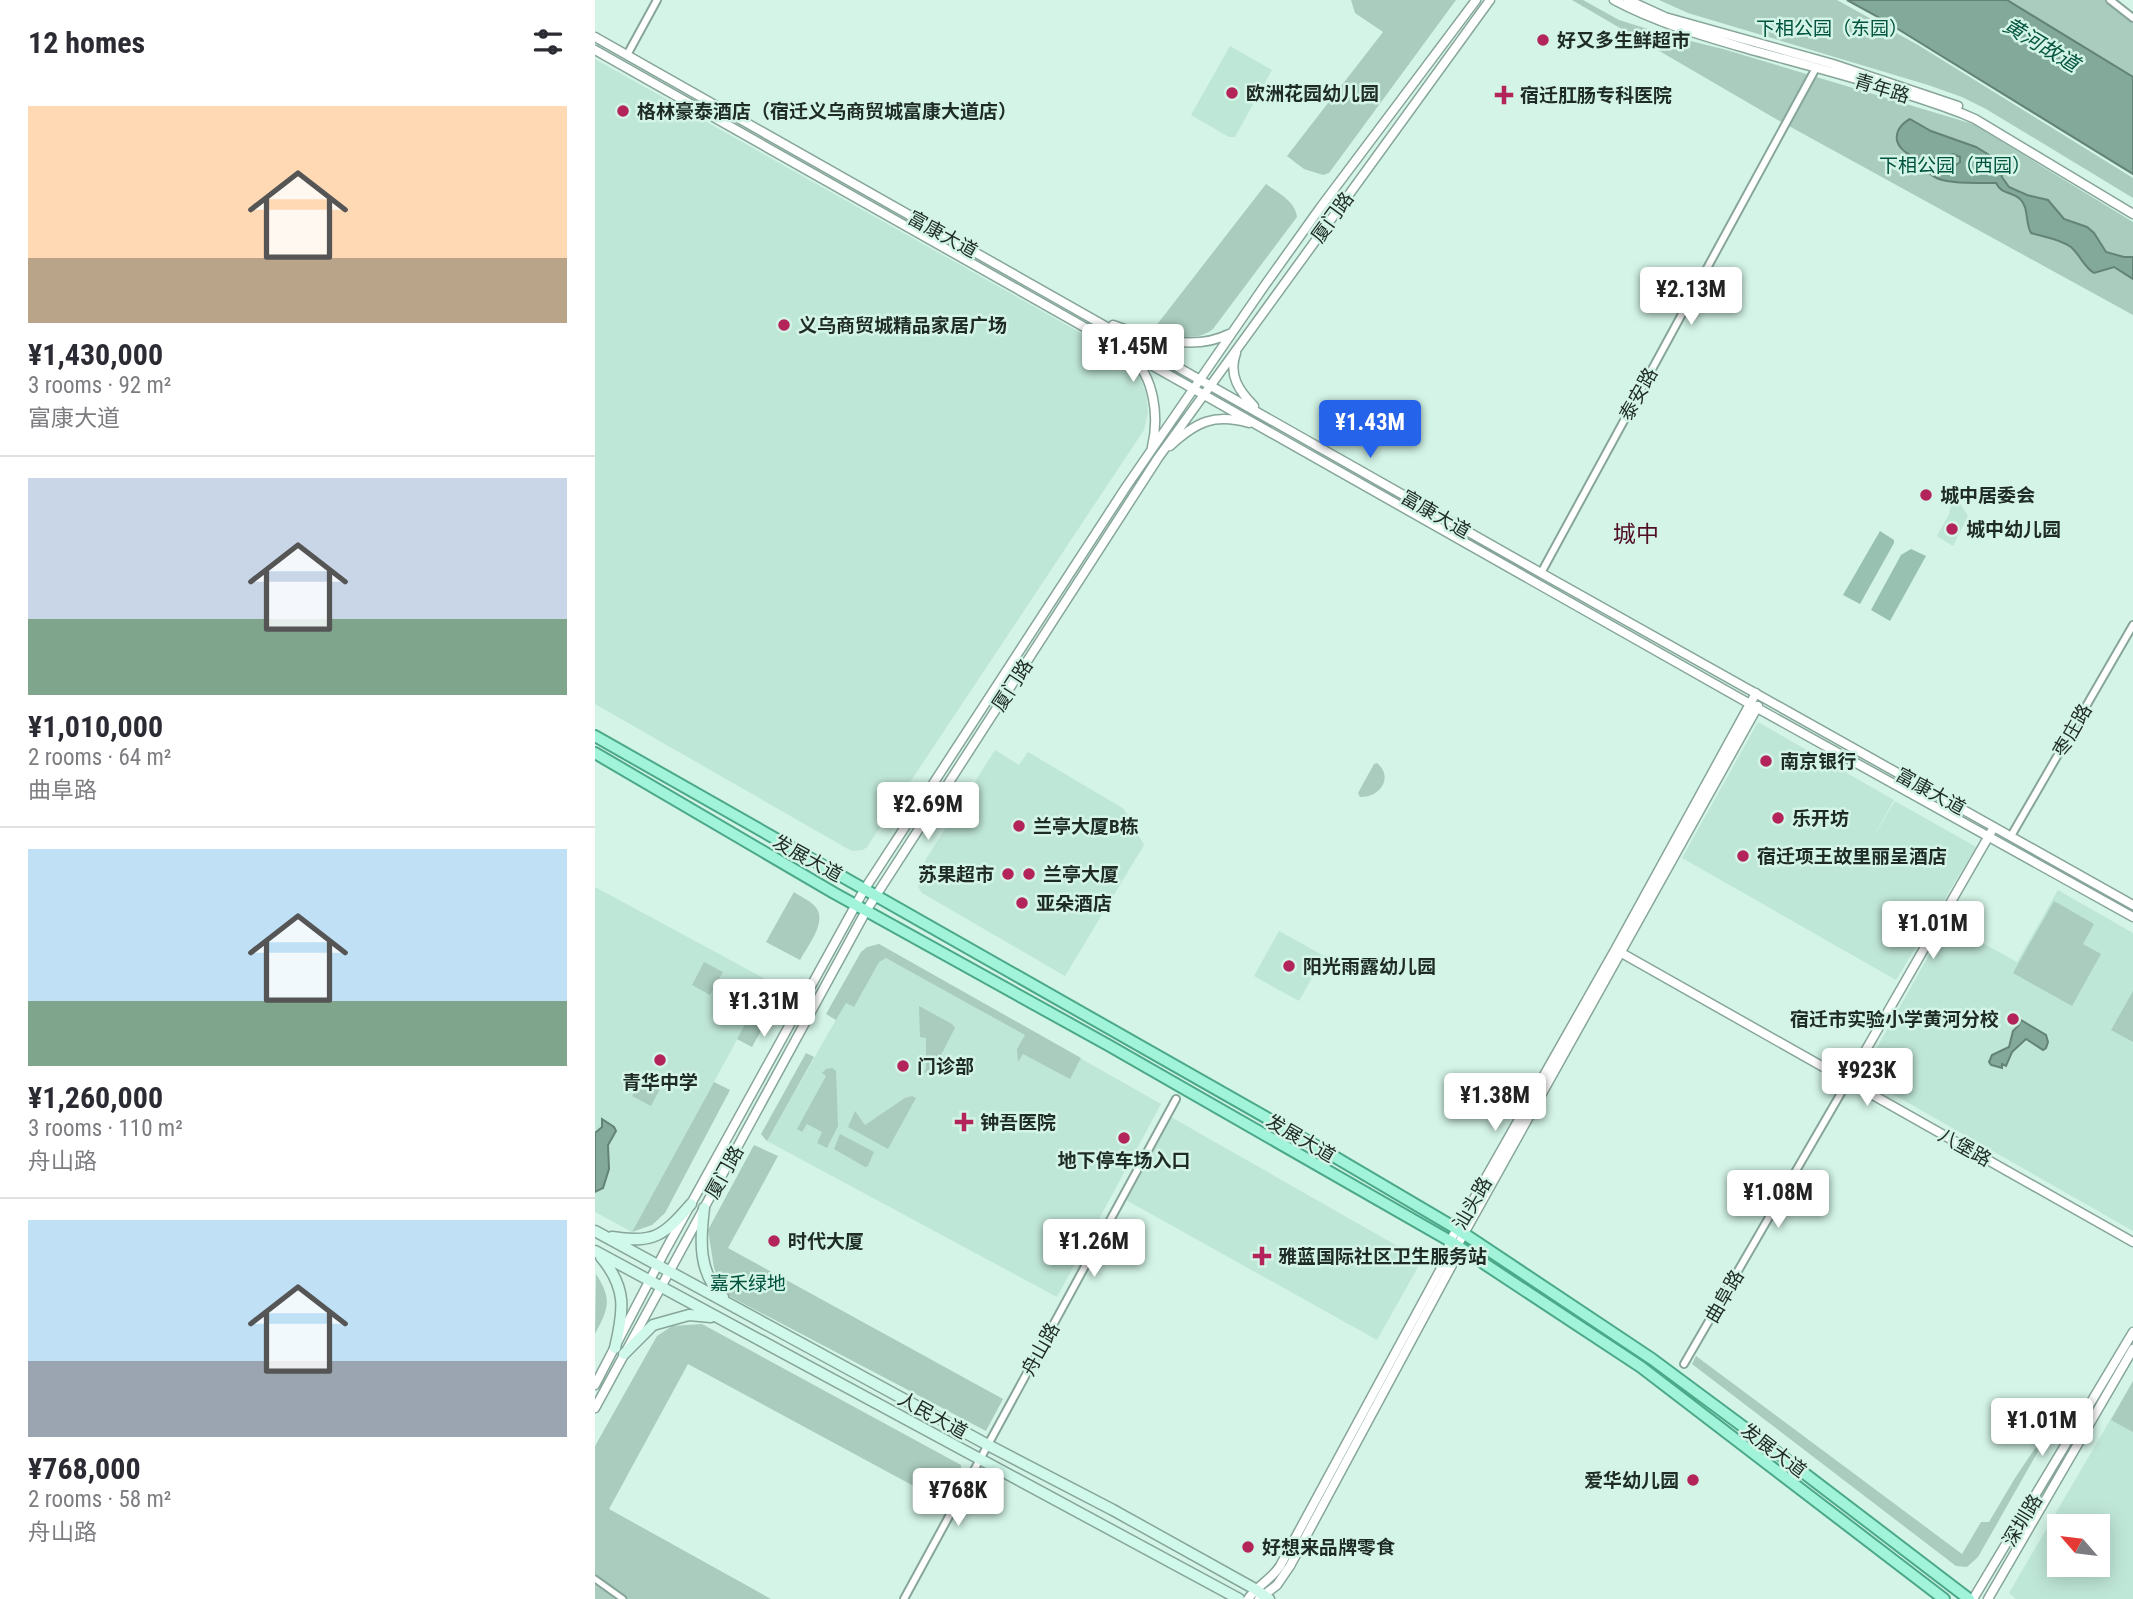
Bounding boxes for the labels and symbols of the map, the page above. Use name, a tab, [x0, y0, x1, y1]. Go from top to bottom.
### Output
water label: 黄河故道	[1999, 13, 2086, 78]
park label: 下相公园（东园）	[1756, 17, 1908, 40]
place label: 好又多生鲜超市	[1557, 29, 1690, 52]
marker: 好又多生鲜超市	[1535, 32, 1551, 48]
street label: 青年路	[1851, 69, 1912, 108]
place label: 欧洲花园幼儿园	[1246, 82, 1379, 105]
place label: 宿迁肛肠专科医院	[1520, 84, 1672, 107]
marker: 欧洲花园幼儿园	[1224, 85, 1240, 101]
marker: 宿迁肛肠专科医院	[1494, 85, 1514, 105]
place label: 格林豪泰酒店（宿迁义乌商贸城富康大道店）	[637, 100, 1017, 123]
marker: 格林豪泰酒店（宿迁义乌商贸城富康大道店）	[615, 103, 631, 119]
park label: 下相公园（西园）	[1879, 154, 2031, 177]
street label: 厦门路	[1306, 187, 1358, 247]
street label: 富康大道	[904, 206, 982, 263]
pin: ¥2.13M	[1634, 268, 1748, 327]
place label: 义乌商贸城精品家居广场	[798, 314, 1007, 337]
marker: 义乌商贸城精品家居广场	[776, 317, 792, 333]
pin: ¥1.45M	[1076, 324, 1190, 384]
street label: 泰安路	[1615, 364, 1662, 425]
pin: ¥1.43M	[1313, 400, 1427, 460]
place label: 城中居委会	[1940, 484, 2035, 507]
street label: 富康大道	[1397, 485, 1474, 543]
marker: 城中居委会	[1918, 487, 1934, 503]
place label: 城中幼儿园	[1966, 518, 2061, 541]
district label: 城中	[1613, 521, 1659, 548]
marker: 城中幼儿园	[1944, 521, 1960, 537]
street label: 厦门路	[987, 655, 1038, 715]
street label: 枣庄路	[2048, 700, 2097, 761]
place label: 南京银行	[1780, 750, 1856, 773]
marker: 南京银行	[1758, 753, 1774, 769]
street label: 富康大道	[1892, 763, 1970, 820]
pin: ¥2.69M	[871, 782, 985, 842]
place label: 乐开坊	[1792, 807, 1849, 830]
marker: 乐开坊	[1770, 810, 1786, 826]
place label: 兰亭大厦B栋	[1033, 815, 1139, 838]
marker: 兰亭大厦B栋	[1011, 818, 1027, 834]
street label: 发展大道	[769, 830, 847, 887]
place label: 宿迁项王故里丽呈酒店	[1757, 845, 1947, 868]
marker: 宿迁项王故里丽呈酒店	[1735, 848, 1751, 864]
place label: 苏果超市	[918, 863, 994, 886]
place label: 兰亭大厦	[1043, 863, 1119, 886]
marker: 苏果超市	[1000, 866, 1016, 882]
marker: 兰亭大厦	[1021, 866, 1037, 882]
place label: 亚朵酒店	[1036, 892, 1112, 915]
marker: 亚朵酒店	[1014, 895, 1030, 911]
pin: ¥1.01M	[1876, 902, 1990, 961]
place label: 阳光雨露幼儿园	[1303, 955, 1436, 978]
marker: 阳光雨露幼儿园	[1281, 958, 1297, 974]
pin: ¥1.31M	[707, 979, 821, 1039]
place label: 宿迁市实验小学黄河分校	[1790, 1008, 1999, 1031]
marker: 宿迁市实验小学黄河分校	[2005, 1011, 2021, 1027]
pin: ¥923K	[1818, 1048, 1916, 1108]
marker: 青华中学	[652, 1052, 668, 1068]
place label: 门诊部	[917, 1055, 974, 1078]
marker: 门诊部	[895, 1058, 911, 1074]
place label: 青华中学	[622, 1071, 698, 1094]
pin: ¥1.38M	[1438, 1074, 1552, 1133]
street label: 发展大道	[1262, 1109, 1339, 1167]
place label: 钟吾医院	[980, 1111, 1056, 1134]
marker: 钟吾医院	[954, 1112, 974, 1132]
street label: 八堡路	[1934, 1124, 1995, 1171]
marker: 地下停车场入口	[1116, 1130, 1132, 1146]
street label: 厦门路	[701, 1142, 748, 1203]
place label: 地下停车场入口	[1057, 1149, 1191, 1172]
pin: ¥1.08M	[1721, 1170, 1835, 1230]
street label: 汕头路	[1448, 1173, 1497, 1234]
pin: ¥1.26M	[1037, 1220, 1151, 1279]
place label: 时代大厦	[788, 1230, 864, 1253]
marker: 时代大厦	[766, 1233, 782, 1249]
place label: 雅蓝国际社区卫生服务站	[1278, 1245, 1487, 1268]
marker: 雅蓝国际社区卫生服务站	[1252, 1246, 1272, 1266]
street label: 曲阜路	[1700, 1266, 1749, 1327]
park label: 嘉禾绿地	[710, 1272, 786, 1295]
street label: 舟山路	[1017, 1319, 1064, 1380]
street label: 人民大道	[894, 1387, 972, 1444]
pin: ¥1.01M	[1985, 1398, 2099, 1458]
street label: 发展大道	[1736, 1418, 1811, 1482]
pin: ¥768K	[909, 1468, 1007, 1528]
place label: 爱华幼儿园	[1584, 1469, 1679, 1492]
marker: 爱华幼儿园	[1685, 1472, 1701, 1488]
street label: 深圳路	[1998, 1490, 2047, 1551]
north arrow	[2047, 1514, 2111, 1577]
place label: 好想来品牌零食	[1262, 1536, 1396, 1559]
marker: 好想来品牌零食	[1240, 1539, 1256, 1555]

